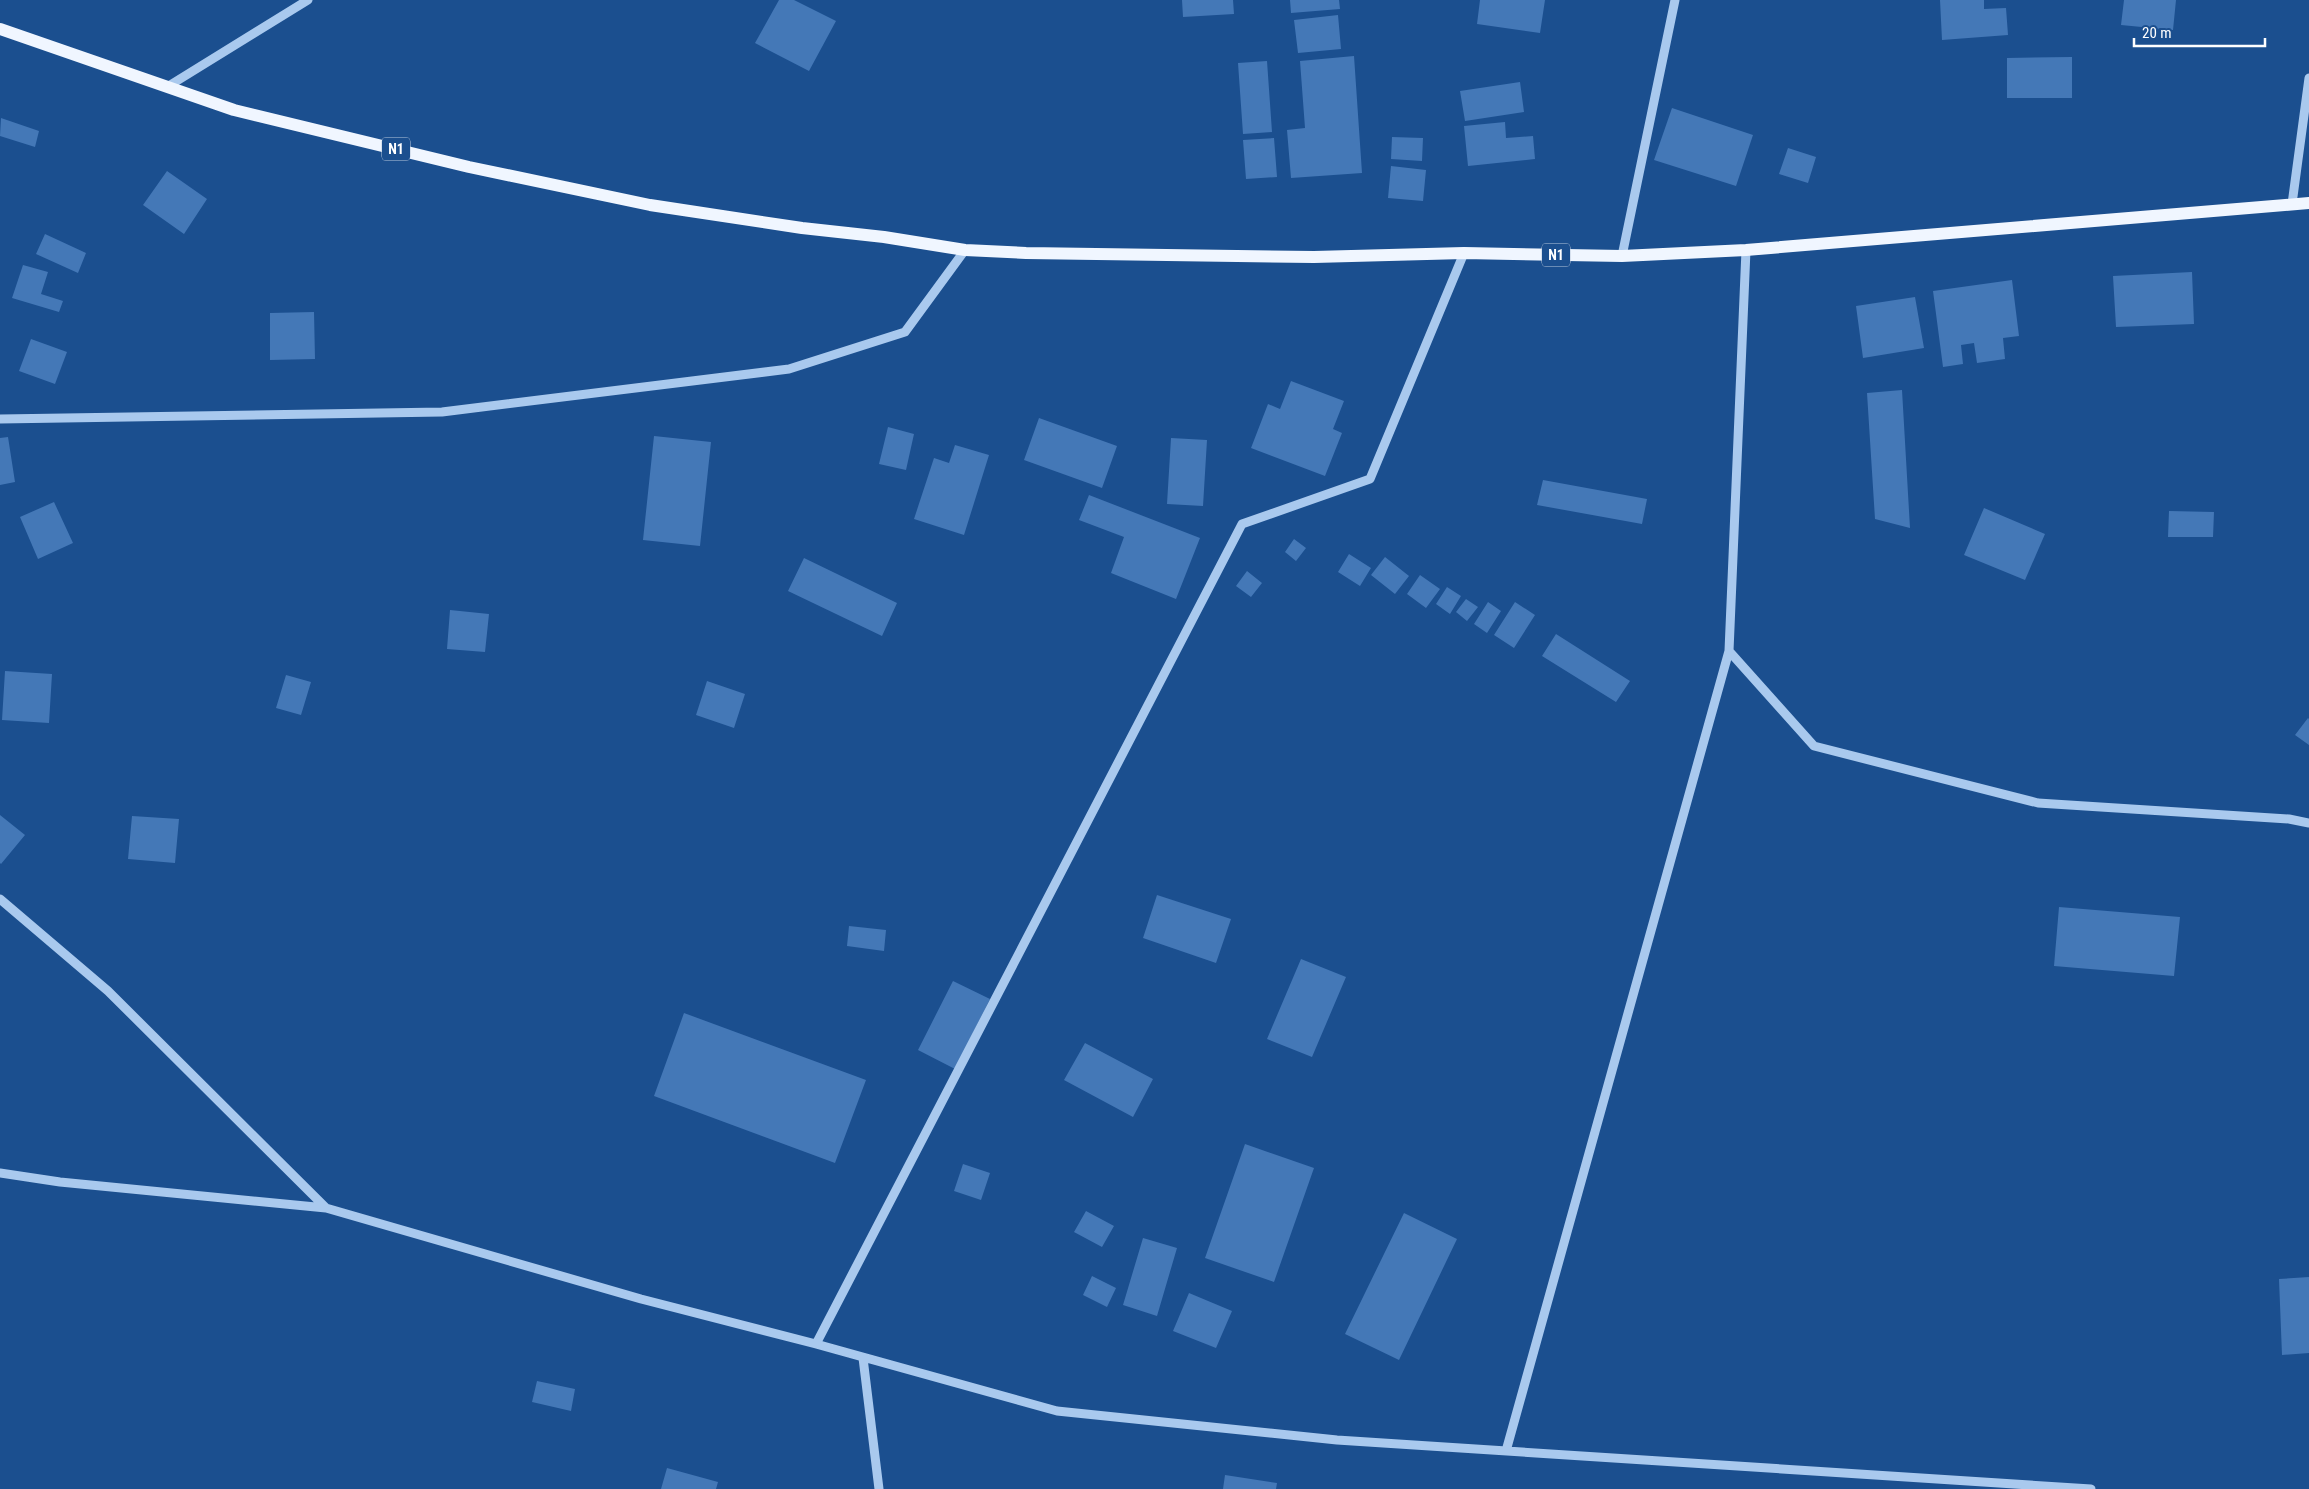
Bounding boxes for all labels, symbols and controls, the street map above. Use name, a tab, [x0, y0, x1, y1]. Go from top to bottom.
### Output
scale bar	[2134, 15, 2265, 47]
text: 20 m	[2142, 24, 2172, 42]
road number: N1	[382, 138, 410, 160]
road number: N1	[1542, 244, 1570, 266]

